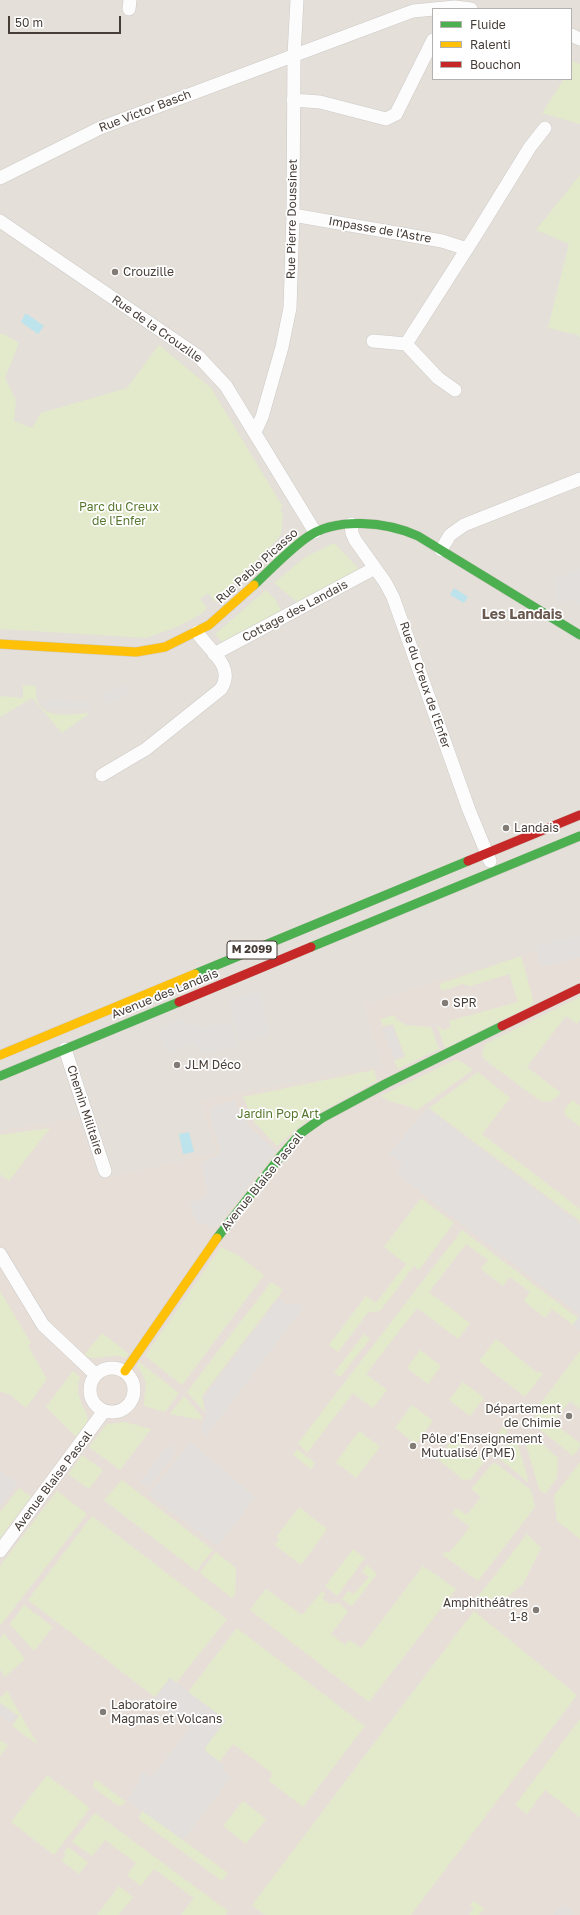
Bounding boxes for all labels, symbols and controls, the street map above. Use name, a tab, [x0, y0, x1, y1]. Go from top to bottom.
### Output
scale bar	[10, 8, 123, 34]
legend	[432, 8, 572, 80]
text: 50 m	[15, 15, 43, 30]
text: Fluide	[470, 17, 506, 32]
text: Ralenti	[470, 37, 511, 52]
text: Bouchon	[470, 57, 521, 72]
street label: Rue Victor Basch	[97, 87, 193, 135]
street label: Rue Pierre Doussinet	[284, 159, 300, 279]
street label: Impasse de l'Astre	[327, 214, 433, 246]
place label: Crouzille	[123, 265, 174, 279]
marker: Crouzille	[110, 267, 120, 277]
street label: Rue de la Crouzille	[109, 292, 205, 366]
park label: Parc du Creux de l'Enfer	[79, 500, 159, 528]
street label: Rue Pablo Picasso	[213, 525, 301, 607]
street label: Cottage des Landais	[240, 577, 350, 645]
district label: Les Landais	[482, 607, 562, 623]
street label: Rue du Creux de l'Enfer	[396, 620, 454, 750]
place label: Landais	[514, 821, 559, 835]
marker: Landais	[501, 823, 511, 833]
road number: M 2099	[227, 941, 277, 959]
street label: Avenue des Landais	[109, 966, 221, 1022]
place label: SPR	[453, 996, 477, 1010]
marker: SPR	[440, 998, 450, 1008]
place label: JLM Déco	[185, 1058, 241, 1072]
marker: JLM Déco	[172, 1060, 182, 1070]
street label: Chemin Militaire	[64, 1063, 106, 1157]
park label: Jardin Pop Art	[237, 1107, 319, 1121]
street label: Avenue Blaise Pascal	[218, 1130, 306, 1234]
place label: Département de Chimie	[485, 1402, 561, 1430]
marker: Département de Chimie	[564, 1411, 574, 1421]
street label: Avenue Blaise Pascal	[11, 1428, 95, 1534]
place label: Pôle d'Enseignement Mutualisé (PME)	[421, 1432, 542, 1460]
marker: Pôle d'Enseignement Mutualisé (PME)	[408, 1441, 418, 1451]
place label: Amphithéâtres 1-8	[443, 1596, 528, 1624]
marker: Amphithéâtres 1-8	[531, 1605, 541, 1615]
place label: Laboratoire Magmas et Volcans	[111, 1698, 222, 1726]
marker: Laboratoire Magmas et Volcans	[98, 1707, 108, 1717]

